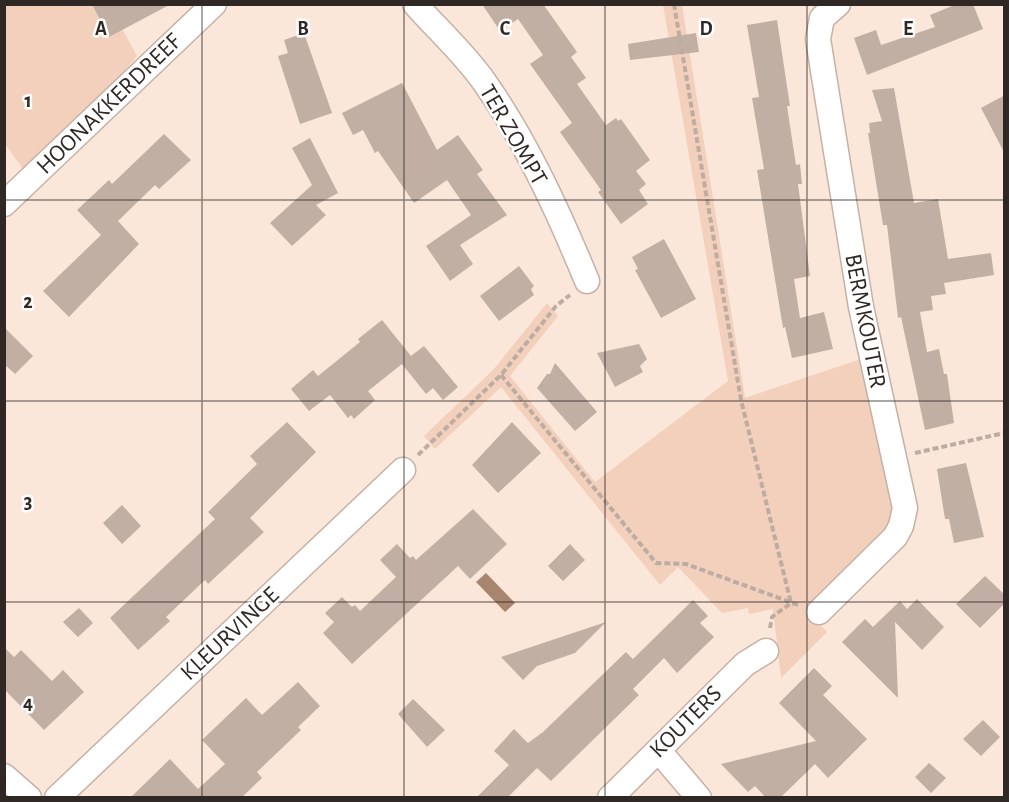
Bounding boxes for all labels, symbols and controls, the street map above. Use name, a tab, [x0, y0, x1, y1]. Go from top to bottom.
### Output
text: B	[297, 19, 309, 39]
text: C	[500, 19, 511, 39]
text: D	[699, 19, 713, 39]
text: E	[903, 19, 913, 39]
street label: HOONAKKERDREEF	[31, 28, 187, 180]
street label: TER ZOMPT	[475, 81, 551, 190]
text: 1	[24, 91, 32, 111]
street label: BERMKOUTER	[840, 252, 890, 390]
text: 2	[23, 292, 33, 312]
text: 3	[24, 492, 32, 512]
street label: KLEURVINGE	[176, 583, 284, 685]
street label: KOUTERS	[645, 681, 727, 763]
text: 4	[23, 693, 33, 713]

